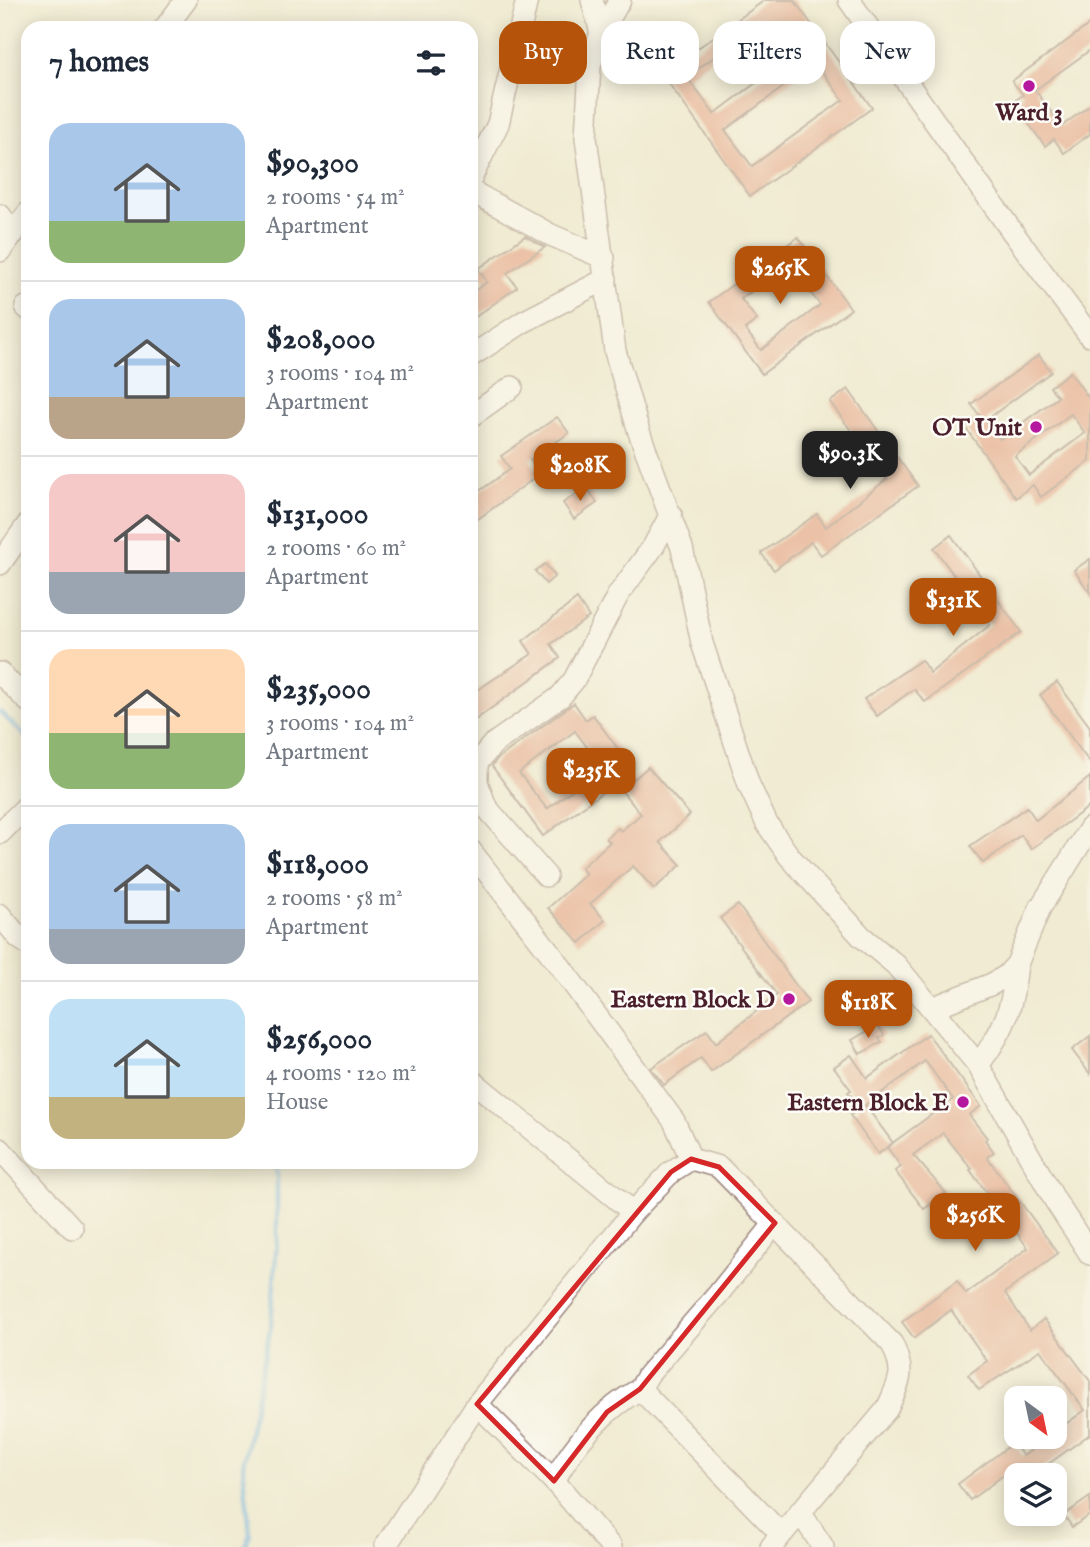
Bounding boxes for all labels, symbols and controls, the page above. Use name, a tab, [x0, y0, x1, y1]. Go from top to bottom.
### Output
chip: Buy	[499, 21, 587, 84]
chip: Rent	[601, 21, 699, 84]
chip: Filters	[713, 21, 826, 84]
chip: New	[840, 21, 935, 84]
text: 7 homes	[49, 44, 149, 82]
icon: filters	[412, 44, 450, 82]
marker: Ward 3	[1021, 78, 1037, 94]
place label: Ward 3	[994, 98, 1063, 129]
text: $90,300	[266, 145, 359, 183]
icon: home	[105, 151, 189, 235]
text: 2 rooms · 54 m²	[266, 183, 405, 212]
text: Apartment	[266, 212, 369, 241]
pin: $265K	[731, 246, 829, 306]
text: $265K	[751, 254, 809, 283]
text: $208,000	[266, 321, 375, 359]
icon: home	[105, 327, 189, 411]
text: 3 rooms · 104 m²	[266, 359, 414, 388]
text: Apartment	[266, 388, 369, 417]
place label: OT Unit	[932, 413, 1023, 444]
marker: OT Unit	[1028, 419, 1044, 435]
pin: $90.3K	[793, 432, 907, 491]
text: $90.3K	[818, 439, 882, 468]
pin: $208K	[531, 444, 629, 503]
text: $208K	[550, 451, 610, 480]
text: $131,000	[266, 496, 368, 534]
icon: home	[105, 502, 189, 586]
text: 2 rooms · 60 m²	[266, 534, 406, 563]
text: Apartment	[266, 563, 369, 592]
pin: $131K	[904, 578, 1002, 638]
text: $131K	[925, 586, 981, 615]
text: $235,000	[266, 671, 371, 709]
icon: home	[105, 677, 189, 761]
text: 3 rooms · 104 m²	[266, 709, 414, 738]
text: Apartment	[266, 738, 369, 767]
pin: $235K	[542, 748, 640, 808]
text: $235K	[562, 756, 620, 785]
text: $118,000	[266, 846, 369, 884]
icon: home	[105, 852, 189, 936]
text: 2 rooms · 58 m²	[266, 884, 403, 913]
text: Apartment	[266, 913, 369, 942]
pin: $118K	[819, 981, 917, 1040]
place label: Eastern Block D	[611, 985, 775, 1016]
text: $118K	[840, 988, 896, 1017]
marker: Eastern Block D	[781, 991, 797, 1007]
text: $256,000	[266, 1021, 372, 1059]
icon: home	[105, 1027, 189, 1111]
text: 4 rooms · 120 m²	[266, 1059, 416, 1088]
text: House	[266, 1088, 328, 1117]
place label: Eastern Block E	[787, 1088, 949, 1119]
marker: Eastern Block E	[955, 1094, 971, 1110]
pin: $256K	[926, 1194, 1024, 1253]
text: $256K	[946, 1201, 1004, 1230]
north arrow	[1004, 1386, 1068, 1449]
map controls	[1004, 1386, 1067, 1526]
button: layers	[1004, 1463, 1067, 1526]

